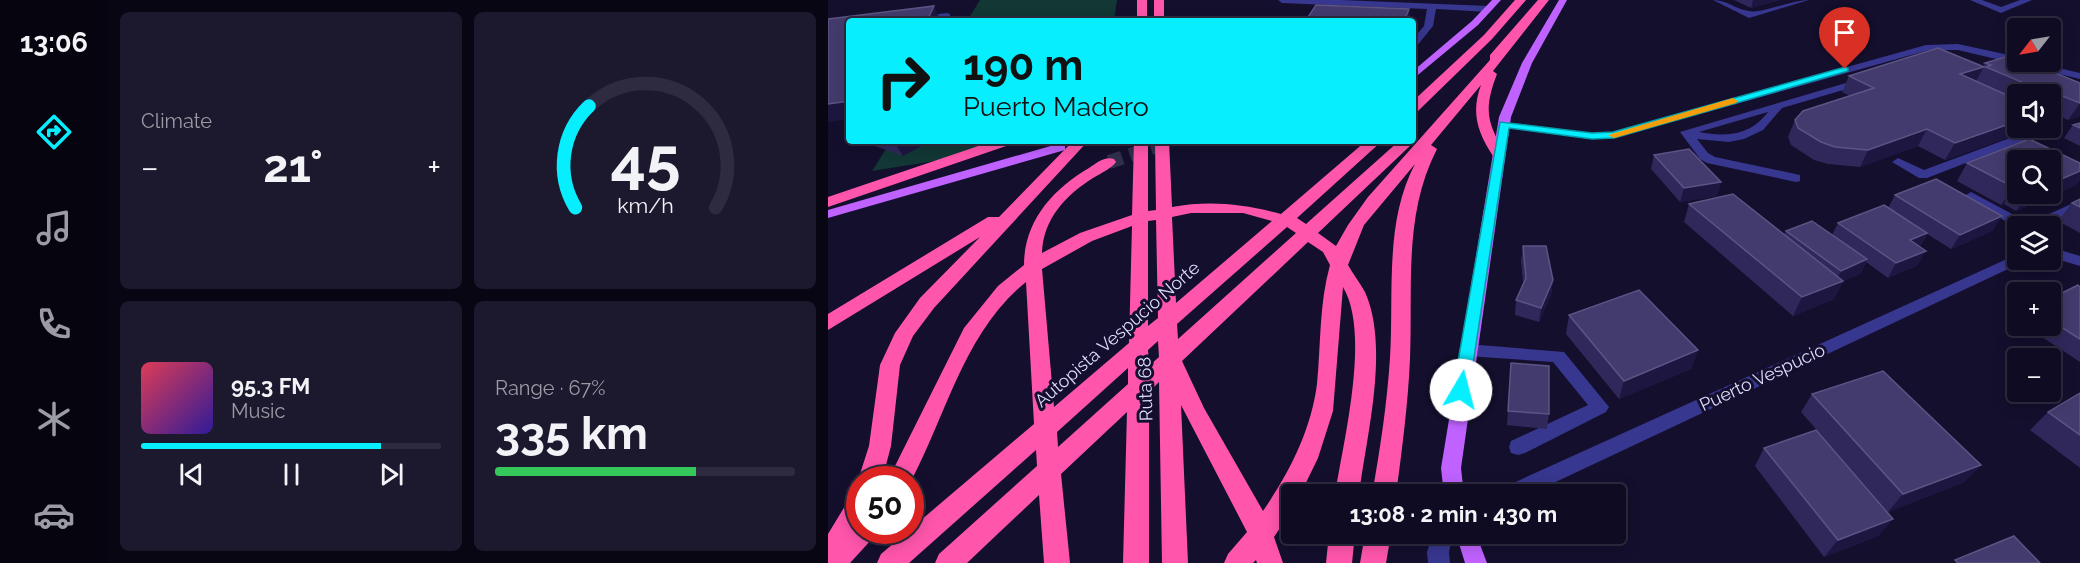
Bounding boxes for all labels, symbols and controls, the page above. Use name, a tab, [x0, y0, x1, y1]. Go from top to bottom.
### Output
pin	[1819, 7, 1870, 69]
icon: arrive	[1828, 16, 1861, 49]
north arrow	[2007, 18, 2061, 72]
map controls	[2007, 18, 2061, 402]
text: 13:06	[20, 27, 88, 58]
text: 190 m	[963, 41, 1083, 90]
icon: right	[864, 42, 942, 120]
button: sound	[2007, 84, 2061, 138]
text: Puerto Madero	[963, 91, 1149, 122]
text: Climate	[141, 109, 212, 133]
icon: directions	[33, 111, 75, 153]
text: 45	[610, 123, 680, 197]
text: 21°	[263, 140, 323, 193]
text: −	[141, 148, 159, 187]
text: +	[427, 148, 441, 187]
button: search	[2007, 150, 2061, 204]
text: km/h	[617, 193, 673, 218]
icon: music	[33, 207, 75, 249]
button: layers	[2007, 216, 2061, 270]
street label: Autopista Vespucio Norte	[1030, 257, 1204, 411]
button: +	[2007, 282, 2061, 336]
icon: phone	[33, 303, 75, 345]
street label: Puerto Vespucio	[1696, 339, 1828, 415]
button: −	[2007, 348, 2061, 402]
street label: Ruta 68	[1133, 357, 1157, 421]
position arrow	[1429, 358, 1493, 422]
text: 95.3 FM	[231, 373, 310, 399]
text: Range · 67%	[495, 376, 606, 400]
icon: climate	[33, 398, 75, 440]
text: Music	[231, 399, 285, 423]
text: 335 km	[495, 407, 648, 460]
icon: previous	[175, 458, 208, 491]
icon: pause	[275, 458, 308, 491]
icon: next	[375, 458, 408, 491]
speed limit sign: 50	[846, 466, 924, 544]
icon: car	[33, 494, 75, 536]
text: 13:08 · 2 min · 430 m	[1350, 501, 1557, 527]

